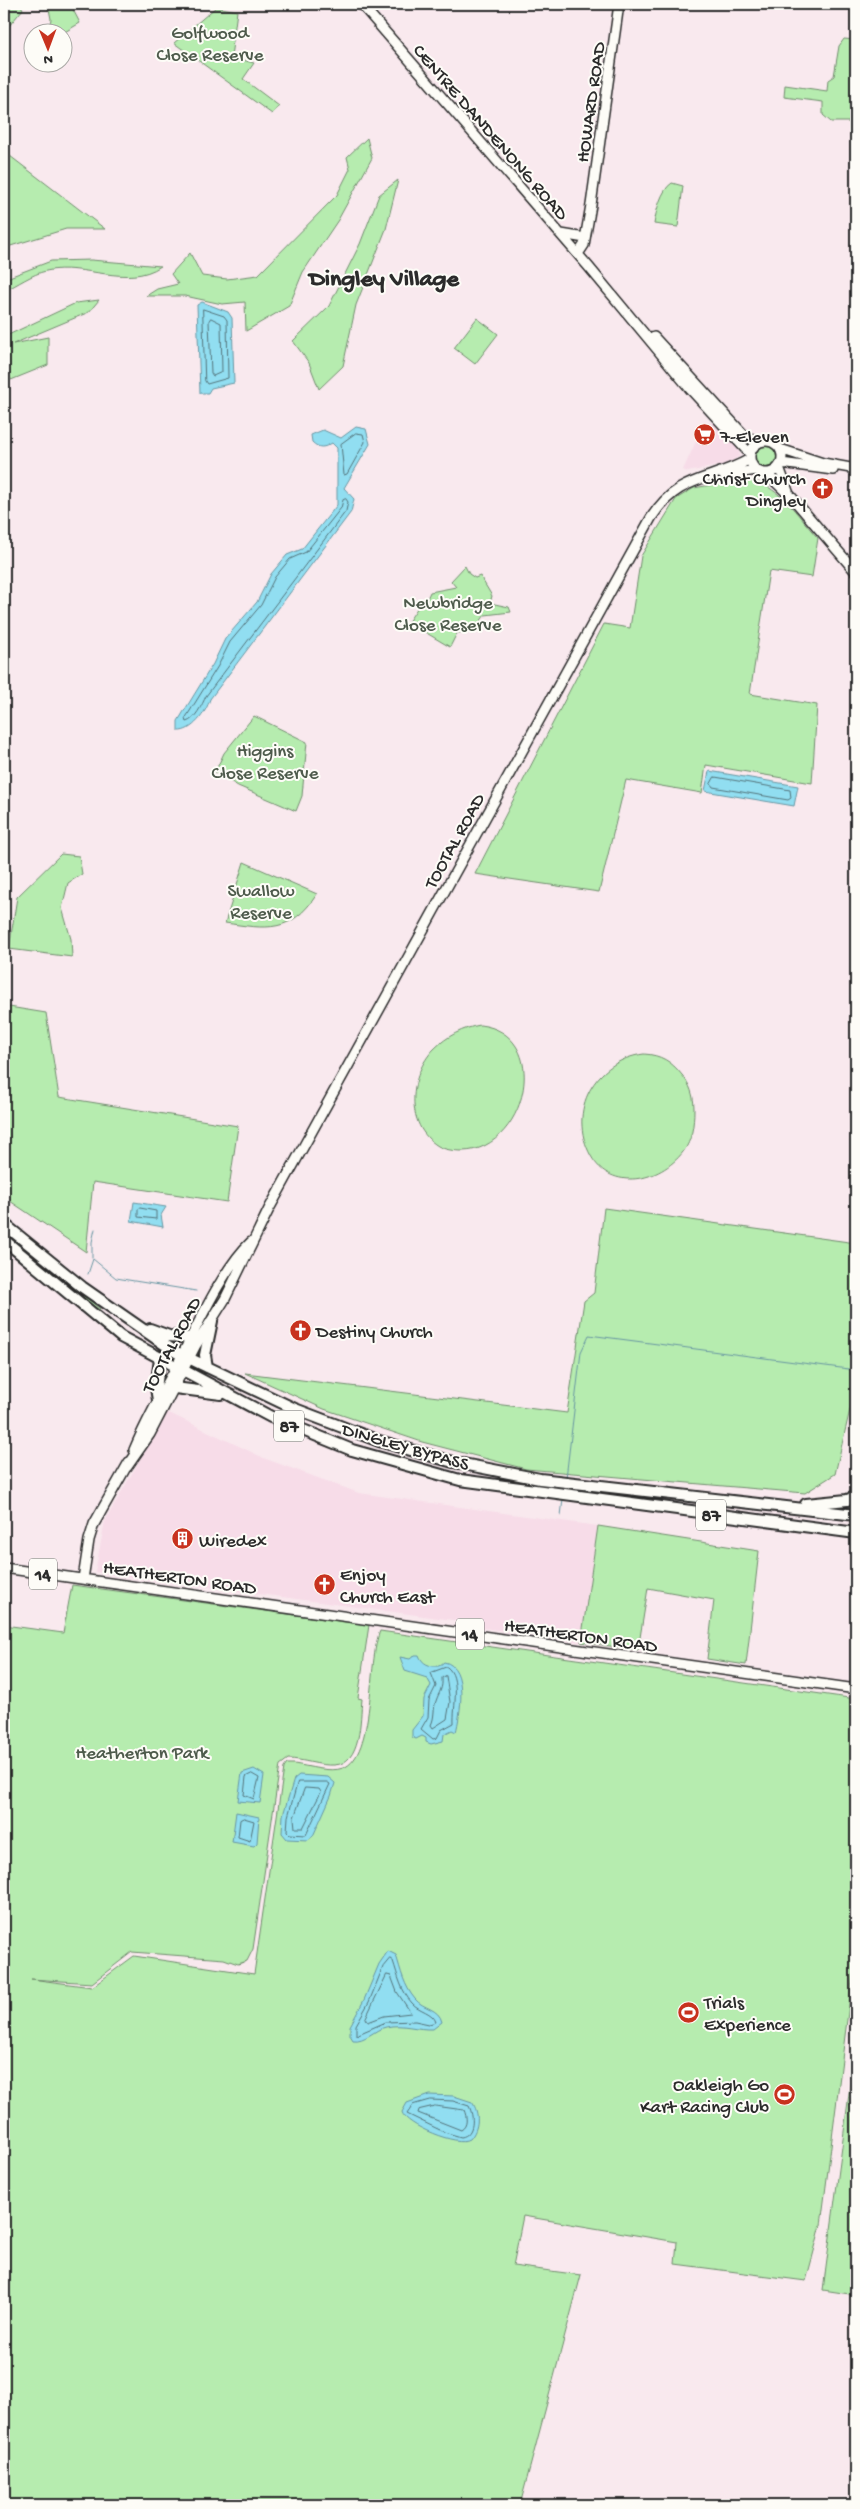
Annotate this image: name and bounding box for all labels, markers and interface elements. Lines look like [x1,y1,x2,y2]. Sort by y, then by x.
north arrow [22,22,72,72]
park label: Golfwood Close Reserve [156,23,264,68]
street label: CENTRE DANDENONG ROAD [407,40,573,227]
street label: HOWARD ROAD [573,40,612,164]
text: N [43,50,53,67]
district label: Dingley Village [307,266,460,295]
supermarket icon: 7-Eleven [692,423,716,447]
place label: 7-Eleven [719,427,789,450]
place label: Christ Church Dingley [703,469,807,514]
church icon: Christ Church Dingley [810,476,834,500]
park label: Newbridge Close Reserve [394,593,502,638]
park label: Higgins Close Reserve [211,741,319,786]
street label: TOOTAL ROAD [420,790,492,894]
park label: Swallow Reserve [227,881,295,926]
street label: TOOTAL ROAD [138,1293,208,1398]
church icon: Destiny Church [288,1318,312,1342]
place label: Destiny Church [314,1322,433,1345]
road number: 87 [274,1410,304,1442]
street label: DINGLEY BYPASS [337,1419,471,1478]
road number: 87 [696,1500,726,1530]
building icon: Wiredex [171,1527,195,1551]
place label: Wiredex [199,1531,267,1554]
street label: HEATHERTON ROAD [101,1557,258,1602]
road number: 14 [29,1558,57,1590]
place label: Enjoy Church East [340,1565,437,1610]
church icon: Enjoy Church East [312,1572,336,1596]
street label: HEATHERTON ROAD [502,1615,659,1660]
road number: 14 [456,1618,484,1650]
park label: Heatherton Park [75,1743,210,1766]
place label: Trials Experience [703,1993,791,2038]
sports icon: Trials Experience [676,2000,700,2024]
place label: Oakleigh Go Kart Racing Club [640,2075,769,2120]
sports icon: Oakleigh Go Kart Racing Club [773,2082,797,2106]

